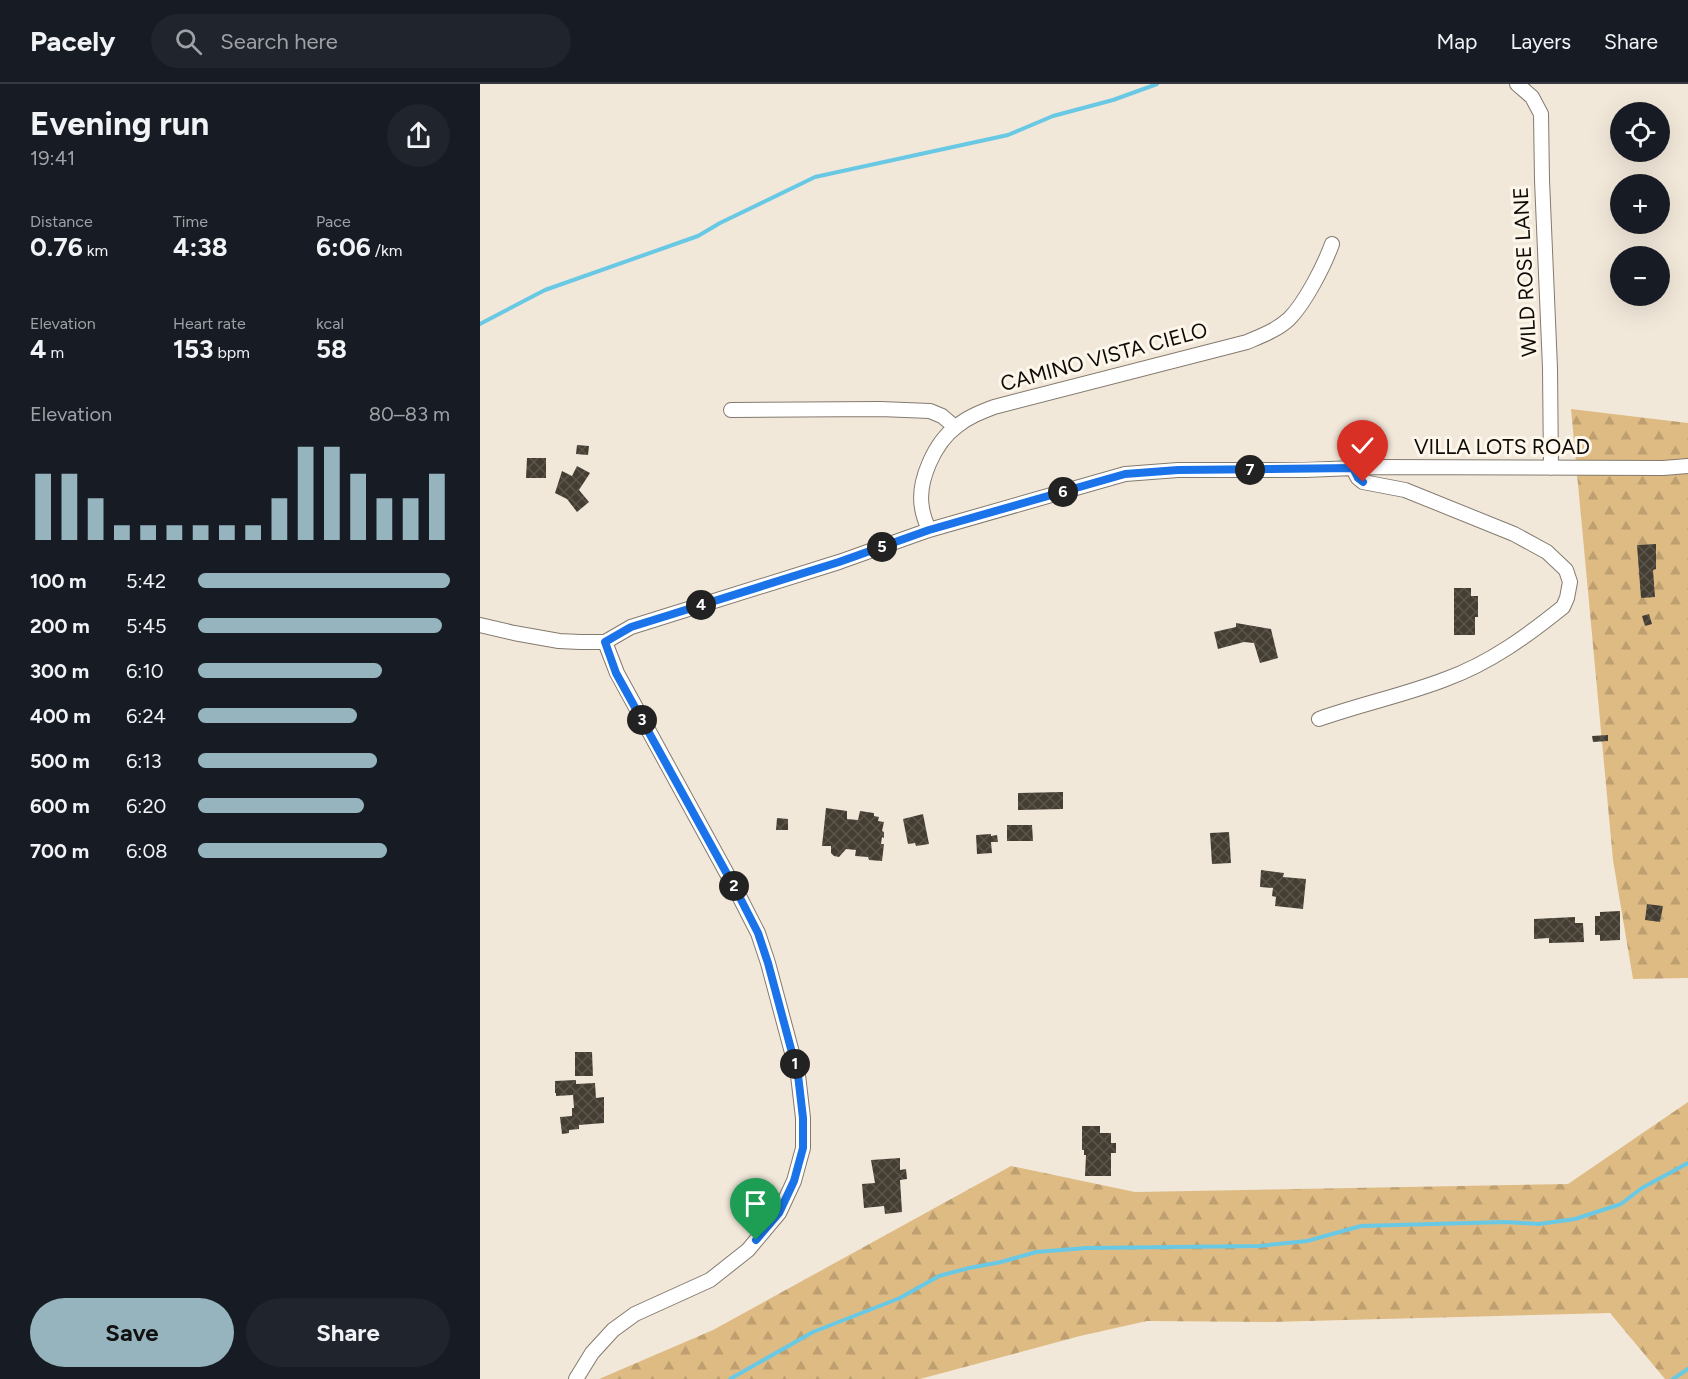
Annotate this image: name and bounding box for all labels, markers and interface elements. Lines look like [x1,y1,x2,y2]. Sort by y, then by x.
search box [151,14,571,68]
text: Pacely [30,24,115,58]
icon: search [172,25,205,58]
text: Search here [220,28,338,55]
text: Map [1437,29,1477,54]
text: Layers [1510,29,1571,54]
text: Share [1604,29,1658,54]
map controls [1610,102,1670,306]
button: locate [1610,102,1670,162]
text: Evening run [30,104,209,143]
button: share [387,104,450,167]
text: 19:41 [30,146,75,170]
button: + [1610,174,1670,234]
street label: WILD ROSE LANE [1508,186,1541,358]
text: Distance [30,212,93,231]
text: Time [173,212,208,231]
text: Pace [316,212,351,231]
text: 0.76 [30,231,83,263]
text: 4:38 [173,231,228,263]
text: 6:06 [316,231,371,263]
text: km [83,241,108,260]
text: /km [371,241,402,260]
button: − [1610,246,1670,306]
text: Elevation [30,314,96,333]
text: Heart rate [173,314,246,333]
text: kcal [316,314,344,333]
street label: CAMINO VISTA CIELO [998,317,1210,396]
text: 4 [30,333,46,365]
text: 153 [173,333,214,365]
text: 58 [316,333,347,365]
text: m [46,343,64,362]
text: bpm [214,343,250,362]
text: Elevation [30,402,112,426]
text: 80–83 m [369,402,450,426]
pin [1337,420,1388,482]
icon: check [1346,429,1379,462]
street label: VILLA LOTS ROAD [1414,434,1590,459]
pin: 7 [1235,455,1265,485]
text: 7 [1246,460,1254,479]
pin: 6 [1048,477,1078,507]
text: 6 [1058,482,1068,501]
pin: 5 [867,532,897,562]
text: 5 [877,537,887,556]
text: 100 m [30,569,87,593]
text: 5:42 [126,569,166,593]
pin: 4 [686,590,716,620]
text: 4 [696,595,706,614]
text: 200 m [30,614,90,638]
text: 5:45 [126,614,166,638]
text: 300 m [30,659,89,683]
text: 6:10 [126,659,163,683]
text: 400 m [30,704,91,728]
text: 6:24 [126,704,166,728]
pin: 3 [627,705,657,735]
text: 3 [638,710,646,729]
text: 500 m [30,749,90,773]
text: 6:13 [126,749,162,773]
text: 600 m [30,794,90,818]
text: 6:20 [126,794,166,818]
text: 700 m [30,839,89,863]
text: 6:08 [126,839,167,863]
pin: 2 [719,871,749,901]
text: 2 [729,876,739,895]
pin: 1 [780,1049,810,1079]
text: 1 [792,1054,798,1073]
pin [730,1178,781,1240]
icon: arrive [739,1187,772,1220]
button: Save [30,1298,234,1367]
button: Share [246,1298,450,1367]

